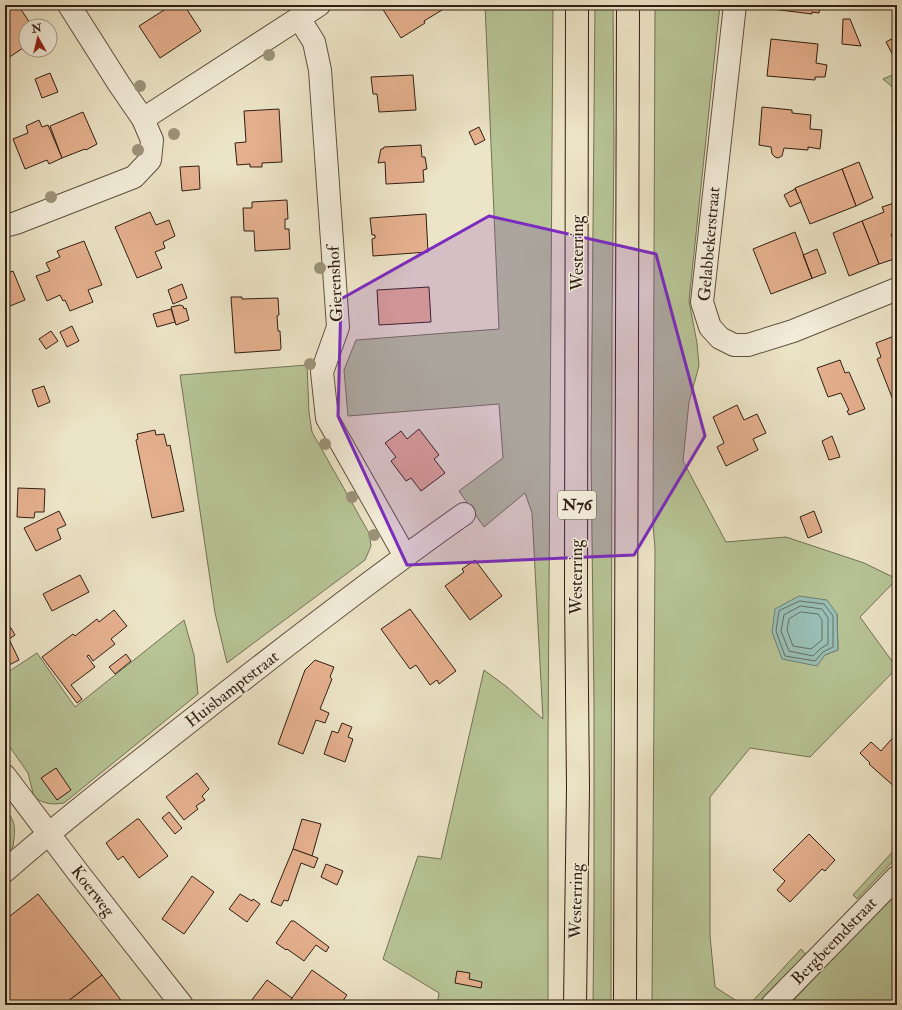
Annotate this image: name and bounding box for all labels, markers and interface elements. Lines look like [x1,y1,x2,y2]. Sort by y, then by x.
north arrow [18,18,58,58]
text: N [30,21,44,36]
street label: Gelabbekerstraat [694,185,725,302]
street label: Westerring [567,215,588,292]
street label: Gierenshof [322,243,347,323]
road number: N76 [558,491,596,519]
street label: Westerring [566,539,587,616]
street label: Huisbamptstraat [181,646,284,733]
street label: Koerweg [67,861,120,921]
street label: Westerring [565,862,587,940]
street label: Bergbeemdstraat [787,892,882,989]

